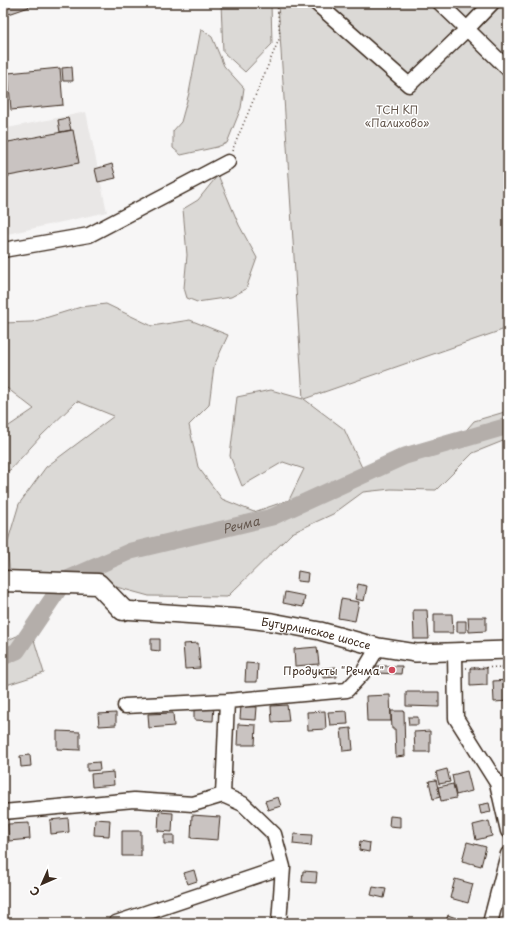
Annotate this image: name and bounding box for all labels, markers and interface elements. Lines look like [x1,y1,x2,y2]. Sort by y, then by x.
park label: ТСН КП «Палихово» [365,101,429,131]
water label: Речма [220,511,262,538]
street label: Бутурлинское шоссе [260,612,373,653]
place label: Продукты "Речма" [283,662,384,679]
marker: Продукты "Речма" [387,665,397,675]
north arrow [22,864,62,904]
text: С [26,882,44,900]

